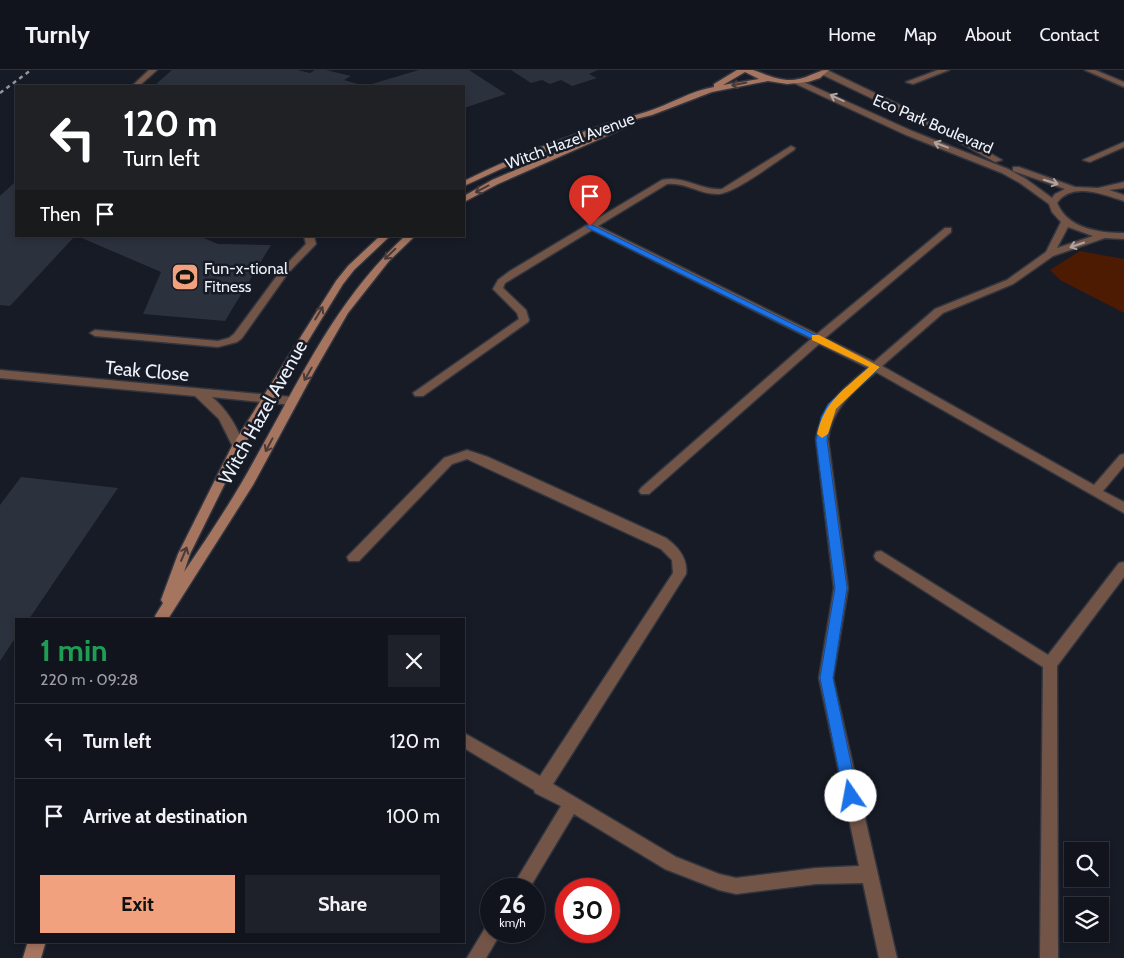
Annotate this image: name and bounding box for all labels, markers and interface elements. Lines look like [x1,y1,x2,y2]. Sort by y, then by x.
text: Turnly [25,20,90,49]
text: Home [828,24,876,46]
text: Map [904,24,937,46]
text: About [965,24,1011,46]
text: Contact [1039,24,1099,46]
one-way arrow [732,80,748,89]
street label: Eco Park Boulevard [870,90,996,158]
one-way arrow [830,93,845,103]
text: 120 m [123,102,217,145]
icon: left [40,105,105,170]
street label: Witch Hazel Avenue [503,109,637,173]
one-way arrow [934,140,949,150]
text: Turn left [123,145,200,172]
pin [569,175,611,226]
one-way arrow [1042,178,1058,188]
icon: arrive [576,182,604,210]
one-way arrow [474,184,489,194]
icon: arrive [91,200,119,228]
text: Then [40,203,81,226]
one-way arrow [1070,241,1086,250]
one-way arrow [384,248,396,260]
place label: Fun-x-tional Fitness [204,259,288,296]
sports icon: Fun-x-tional Fitness [170,262,200,292]
one-way arrow [315,306,325,320]
street label: Witch Hazel Avenue [214,336,312,488]
street label: Teak Close [104,356,190,386]
one-way arrow [302,366,312,381]
one-way arrow [264,437,274,452]
one-way arrow [180,547,190,562]
text: 1 min [40,632,108,669]
button: close [388,635,440,687]
text: 220 m · 09:28 [40,670,138,689]
icon: left [40,727,68,755]
text: Turn left [83,730,151,753]
text: 120 m [390,730,440,753]
position arrow [824,769,876,821]
icon: arrive [40,802,68,830]
text: Arrive at destination [83,805,247,828]
text: 100 m [386,805,440,828]
map controls [1064,842,1109,942]
button: search [1064,842,1109,887]
button: Exit [40,875,235,933]
button: Share [245,875,440,933]
speed limit sign: 30 [555,878,620,943]
text: 26 [499,889,526,919]
button: layers [1064,897,1109,942]
text: km/h [499,915,526,930]

